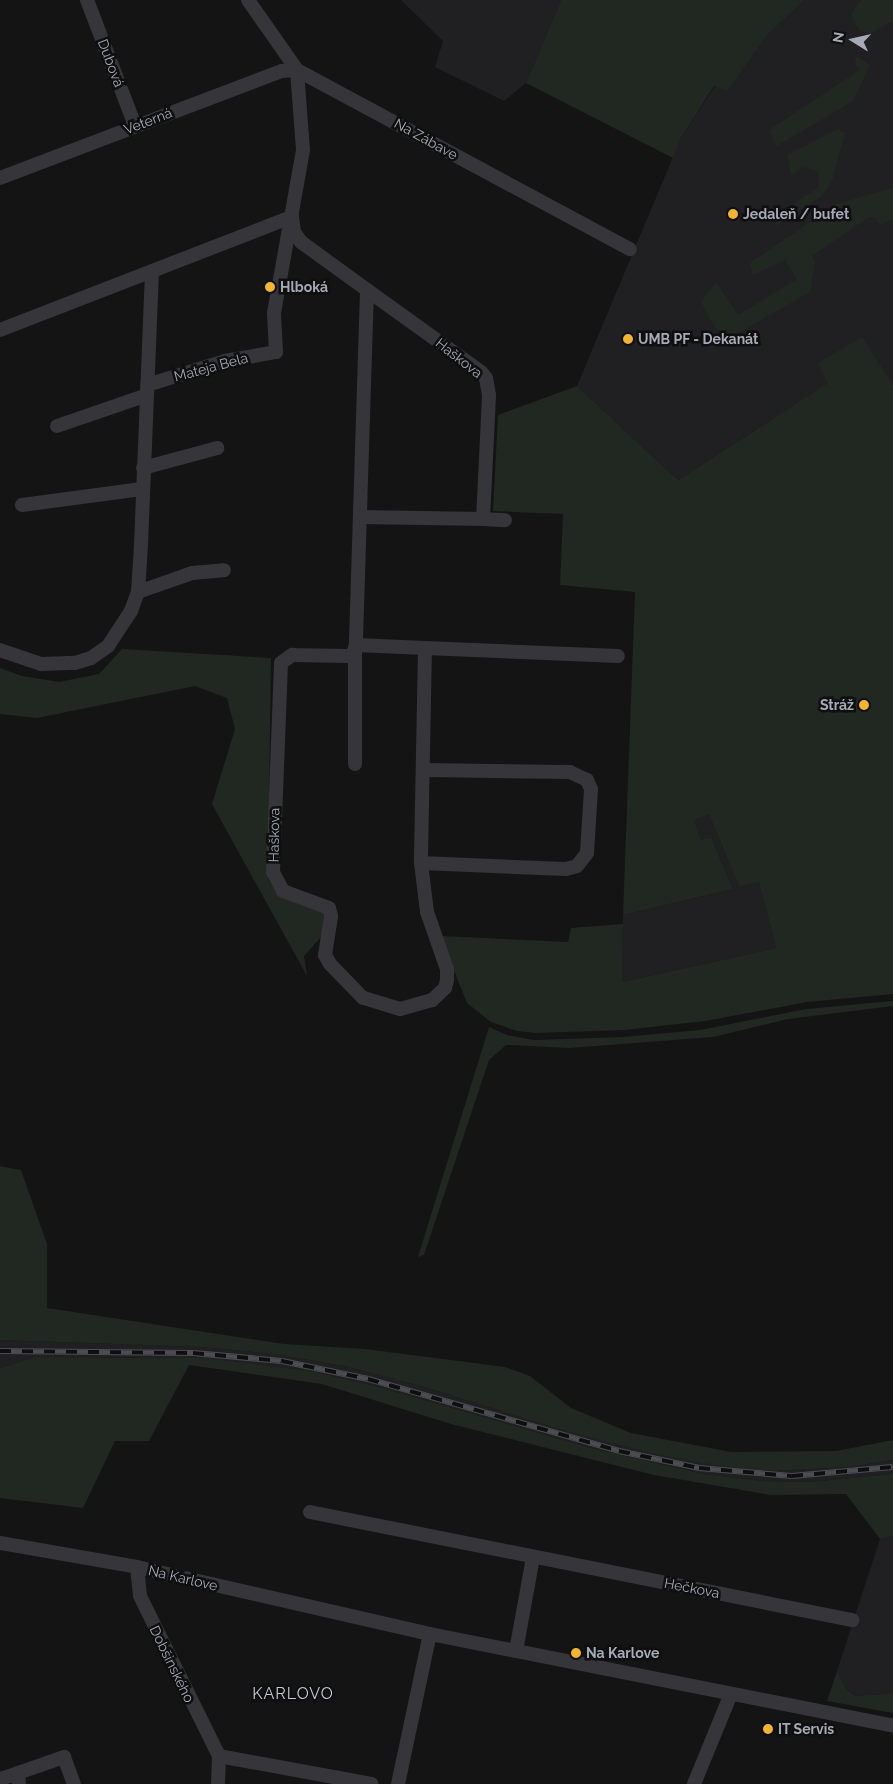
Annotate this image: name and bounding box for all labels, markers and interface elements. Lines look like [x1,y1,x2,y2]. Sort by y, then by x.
north arrow [828,15,878,65]
text: N [829,31,847,44]
street label: Dubová [94,37,128,89]
street label: Veterná [122,104,174,138]
street label: Na Zábave [391,115,461,163]
place label: Jedaleň / bufet [743,206,849,222]
marker: Jedaleň / bufet [727,208,739,220]
place label: Hlboká [280,279,328,295]
marker: Hlboká [264,281,276,293]
place label: UMB PF - Dekanát [638,331,759,347]
marker: UMB PF - Dekanát [622,333,634,345]
street label: Haškova [432,335,486,381]
street label: Mateja Bela [172,349,250,385]
place label: Stráž [820,697,854,713]
marker: Stráž [858,699,870,711]
street label: Haškova [265,808,283,862]
street label: Na Karlove [147,1562,219,1594]
street label: Hečkova [663,1574,721,1602]
street label: Dobšinského [146,1623,198,1705]
place label: Na Karlove [586,1645,659,1661]
marker: Na Karlove [570,1647,582,1659]
district label: KARLOVO [251,1684,335,1704]
place label: IT Servis [778,1721,835,1737]
marker: IT Servis [762,1723,774,1735]

